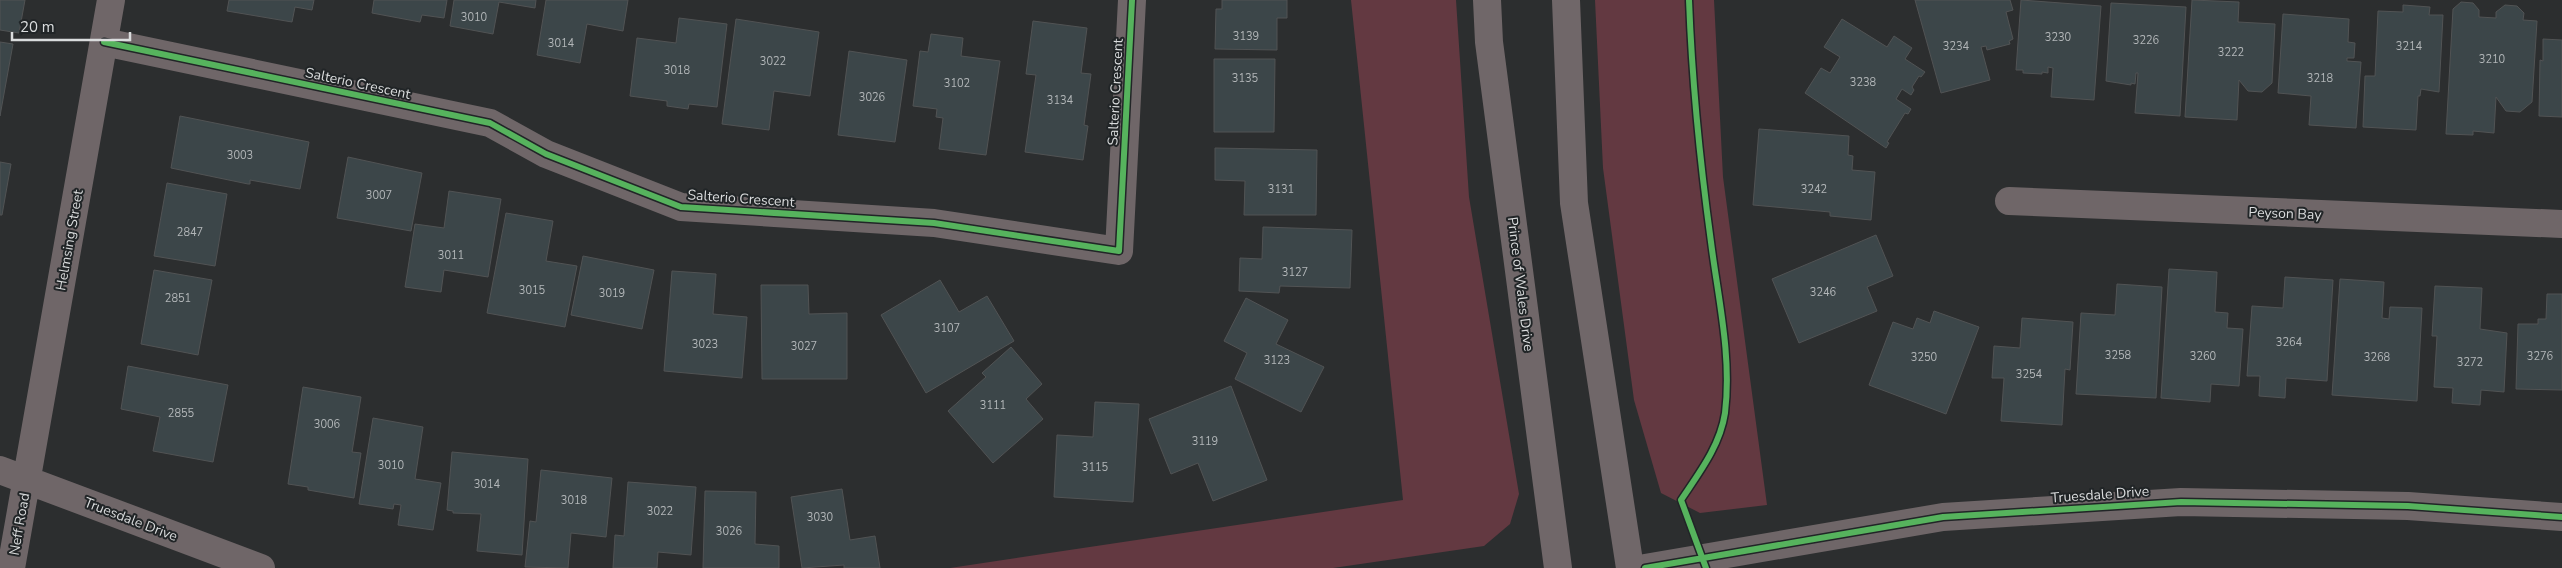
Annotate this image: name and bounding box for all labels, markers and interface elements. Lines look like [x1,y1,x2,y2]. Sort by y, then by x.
scale bar [12,10,130,42]
house number: 3010 [461,10,488,25]
text: 20 m [20,17,55,37]
house number: 3139 [1233,29,1259,44]
house number: 3230 [2045,30,2072,45]
house number: 3226 [2133,33,2160,48]
house number: 3014 [548,36,575,51]
street label: Salterio Crescent [1103,38,1128,146]
house number: 3234 [1943,39,1970,54]
house number: 3214 [2396,39,2423,54]
house number: 3222 [2218,45,2244,60]
house number: 3210 [2479,52,2506,67]
house number: 3022 [760,54,786,69]
street label: Salterio Crescent [304,63,412,104]
house number: 3018 [664,63,691,78]
house number: 3135 [1232,71,1259,86]
house number: 3218 [2307,71,2334,86]
house number: 3238 [1850,75,1877,90]
house number: 3102 [944,76,970,91]
house number: 3026 [859,90,886,105]
house number: 3134 [1047,93,1074,108]
house number: 3003 [227,148,253,163]
house number: 3131 [1268,182,1294,197]
house number: 3242 [1801,182,1827,197]
street label: Salterio Crescent [687,185,795,212]
street label: Helmsing Street [51,188,88,292]
house number: 3007 [366,188,392,203]
street label: Peyson Bay [2248,203,2323,224]
street label: Prince of Wales Drive [1503,216,1538,352]
house number: 2847 [177,225,203,240]
house number: 3011 [438,248,464,263]
house number: 3127 [1282,265,1308,280]
house number: 3015 [519,283,546,298]
house number: 3246 [1810,285,1837,300]
house number: 3019 [599,286,625,301]
house number: 2851 [165,291,191,306]
house number: 3107 [934,321,960,336]
house number: 3264 [2276,335,2303,350]
house number: 3023 [692,337,718,352]
house number: 3027 [791,339,817,354]
house number: 3258 [2105,348,2132,363]
house number: 3260 [2190,349,2217,364]
house number: 3276 [2527,349,2554,364]
house number: 3250 [1911,350,1938,365]
house number: 3268 [2364,350,2391,365]
house number: 3123 [1264,353,1290,368]
house number: 3272 [2457,355,2483,370]
house number: 3254 [2016,367,2043,382]
house number: 3111 [980,398,1006,413]
house number: 2855 [168,406,195,421]
house number: 3006 [314,417,341,432]
house number: 3119 [1192,434,1218,449]
house number: 3010 [378,458,405,473]
house number: 3115 [1082,460,1109,475]
house number: 3014 [474,477,501,492]
street label: Truesdale Drive [2050,482,2150,507]
street label: Neff Road [5,491,34,557]
street label: Truesdale Drive [82,493,180,546]
house number: 3018 [561,493,588,508]
house number: 3022 [647,504,673,519]
house number: 3030 [807,510,834,525]
house number: 3026 [716,524,743,539]

